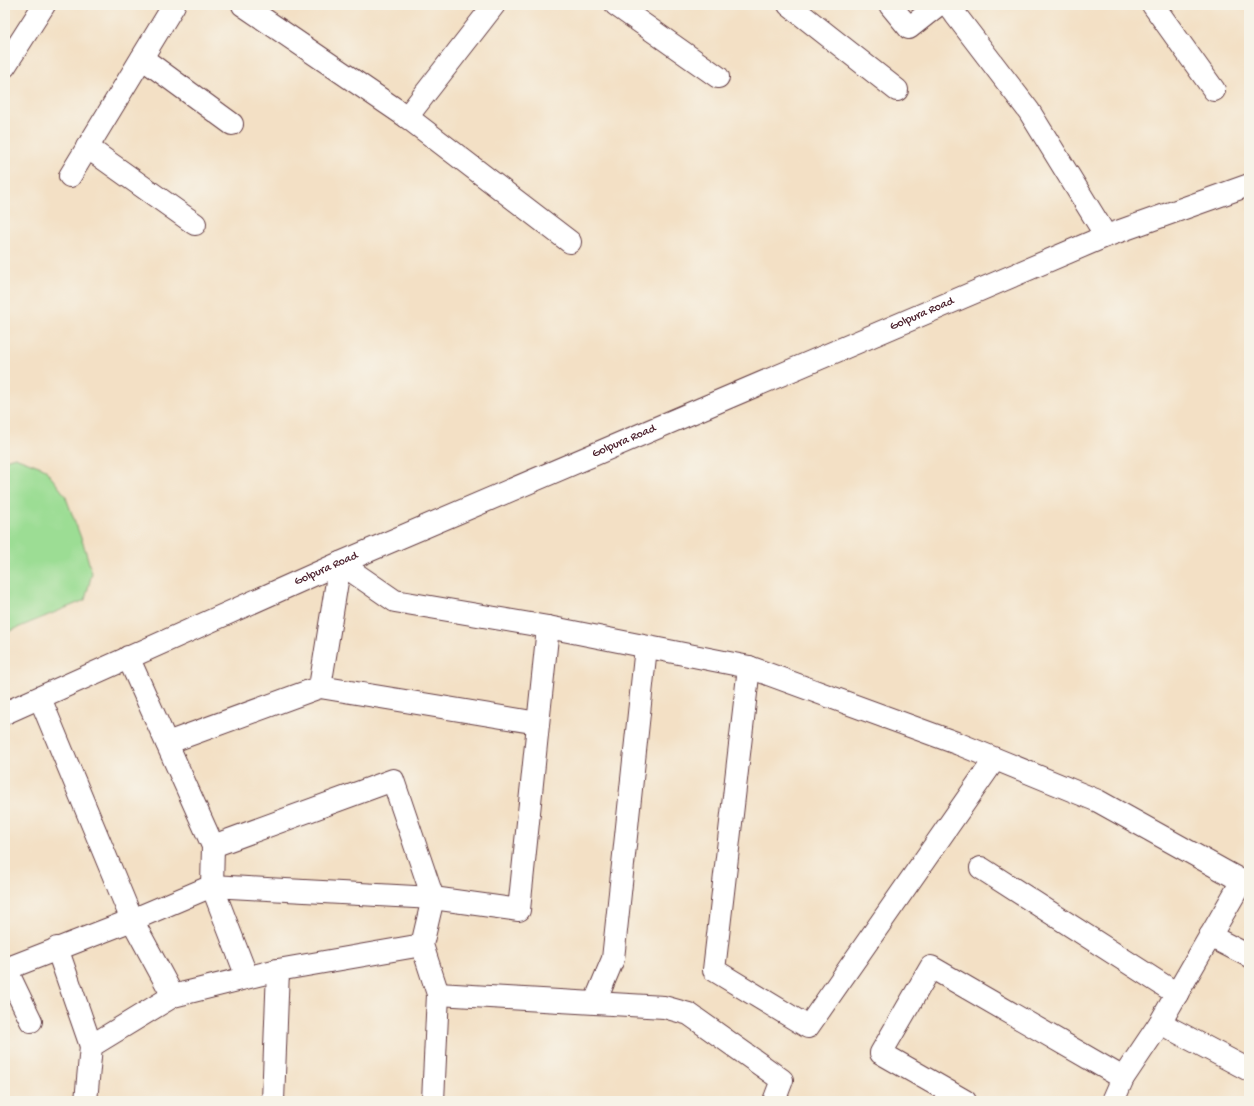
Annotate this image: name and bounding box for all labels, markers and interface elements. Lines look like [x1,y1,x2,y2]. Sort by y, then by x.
street label: Golpura Road [888,294,957,334]
street label: Golpura Road [590,422,659,461]
street label: Golpura Road [292,549,361,589]

